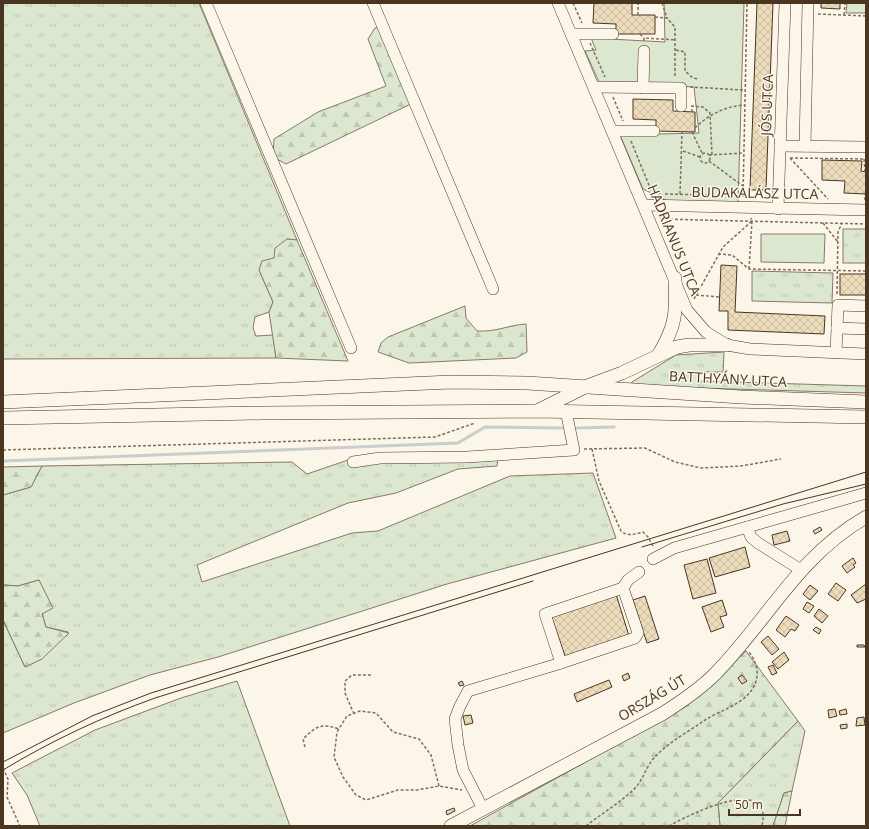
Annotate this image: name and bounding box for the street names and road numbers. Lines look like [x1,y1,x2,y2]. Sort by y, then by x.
street label: JÓS UTCA [756,74,777,138]
street label: HADRIANUS UTCA [643,181,705,298]
street label: BUDAKALÁSZ UTCA [691,182,819,203]
street label: BATTHYÁNY UTCA [669,366,788,391]
street label: ORSZÁG ÚT [614,670,689,725]

